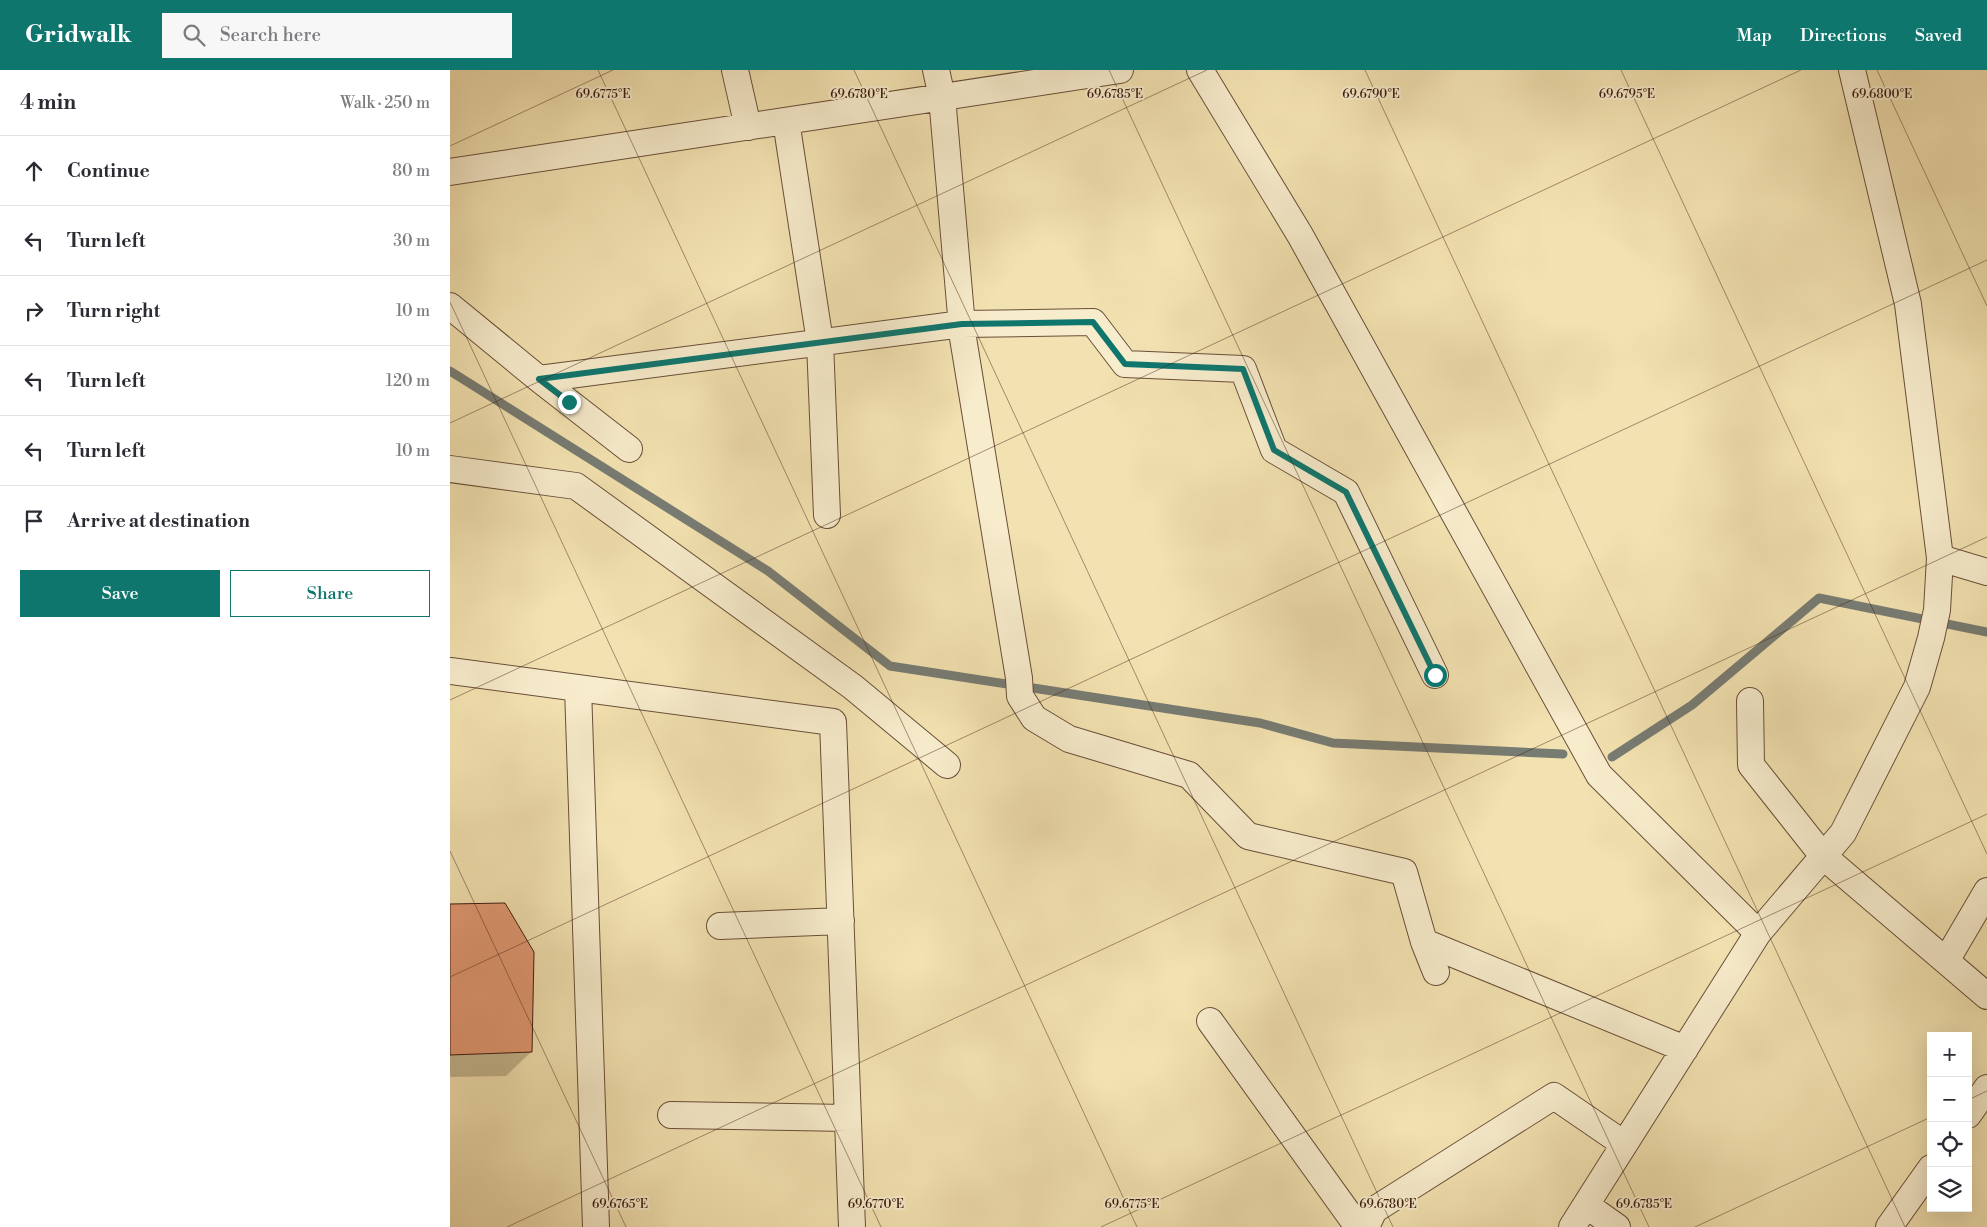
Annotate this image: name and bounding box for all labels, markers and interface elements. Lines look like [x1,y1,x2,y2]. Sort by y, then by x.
search box [162,13,512,58]
text: Gridwalk [25,20,132,50]
icon: search [180,21,208,49]
text: Search here [220,23,321,47]
text: Map [1736,24,1772,47]
text: Directions [1800,24,1887,47]
text: Saved [1915,24,1962,47]
text: 69.6775°E [575,87,631,102]
text: 69.6780°E [830,87,888,102]
text: 69.6785°E [1087,87,1143,102]
text: 69.6790°E [1342,87,1400,102]
text: 69.6795°E [1599,87,1655,102]
text: 69.6800°E [1852,87,1912,102]
text: 4 min [20,90,76,116]
text: Walk · 250 m [340,93,430,113]
icon: ahead [20,157,48,185]
text: Continue [67,159,150,183]
text: 80 m [392,161,430,181]
icon: left [20,227,48,255]
text: Turn left [67,229,146,253]
text: 30 m [393,231,430,251]
icon: right [20,297,48,325]
text: Turn right [67,299,160,323]
text: 10 m [396,301,430,321]
icon: left [20,367,48,395]
text: Turn left [67,369,146,393]
text: 120 m [386,371,430,391]
route end [558,391,581,414]
icon: left [20,437,48,465]
text: Turn left [67,439,146,463]
text: 10 m [396,441,430,461]
icon: arrive [20,507,48,535]
text: Arrive at destination [67,509,250,533]
button: Save [20,570,220,617]
button: Share [230,570,430,617]
route start [1424,664,1447,687]
map controls [1927,1032,1972,1212]
button: + [1927,1032,1972,1077]
button: − [1927,1077,1972,1122]
button: locate [1927,1122,1972,1167]
button: layers [1927,1167,1972,1212]
text: 69.6765°E [592,1197,648,1212]
text: 69.6770°E [848,1197,904,1212]
text: 69.6775°E [1104,1197,1160,1212]
text: 69.6780°E [1359,1197,1417,1212]
text: 69.6785°E [1616,1197,1672,1212]

